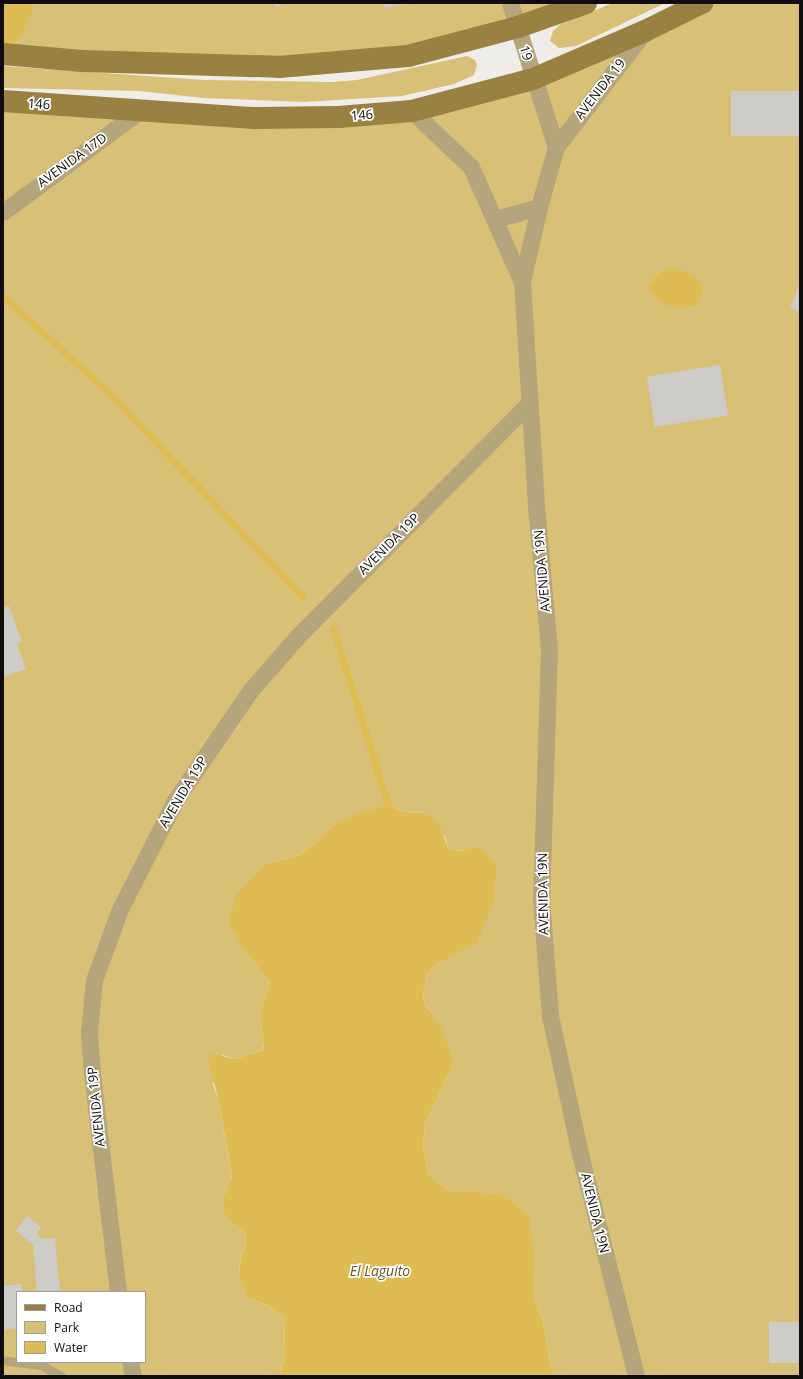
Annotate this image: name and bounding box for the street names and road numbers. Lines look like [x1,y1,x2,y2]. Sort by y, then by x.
street label: 19 [516,44,536,62]
street label: AVENIDA 19 [572,56,628,122]
street label: 146 [27,95,51,113]
street label: 146 [350,106,374,124]
street label: AVENIDA 17D [34,130,110,190]
street label: AVENIDA 19P [355,510,423,578]
street label: AVENIDA 19N [531,529,553,613]
street label: AVENIDA 19P [156,754,210,830]
street label: AVENIDA 19N [534,853,552,935]
street label: AVENIDA 19P [84,1066,108,1148]
street label: AVENIDA 19N [577,1171,613,1255]

